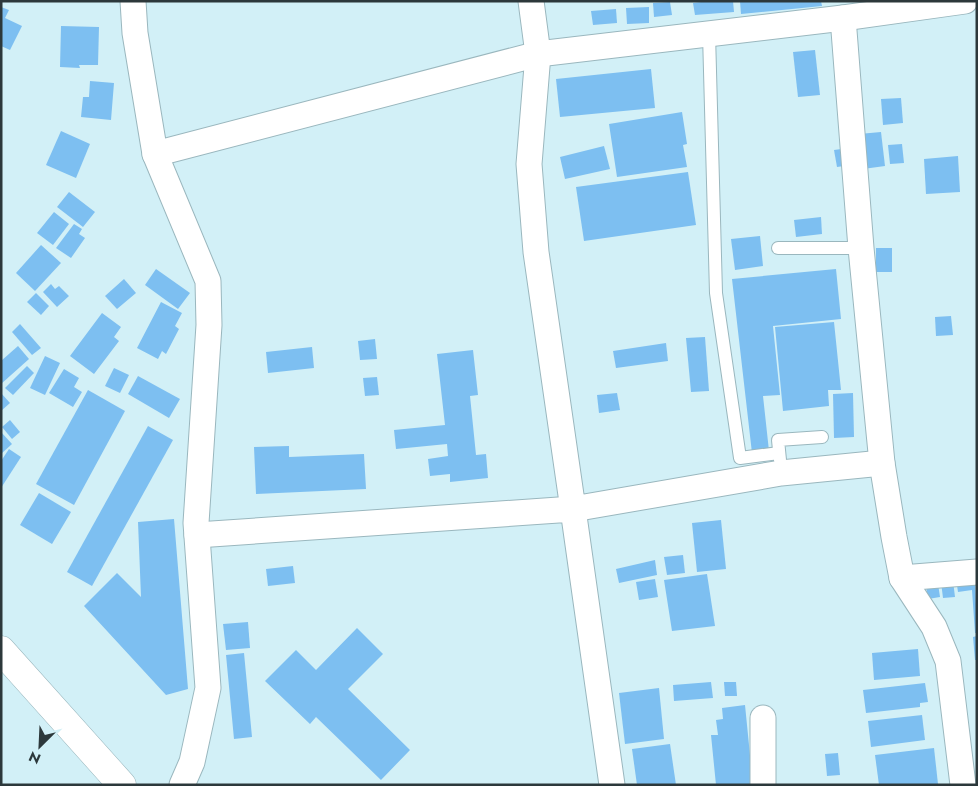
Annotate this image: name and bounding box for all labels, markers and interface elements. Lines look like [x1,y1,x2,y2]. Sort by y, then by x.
north arrow [15,721,65,771]
text: N [26,746,44,769]

